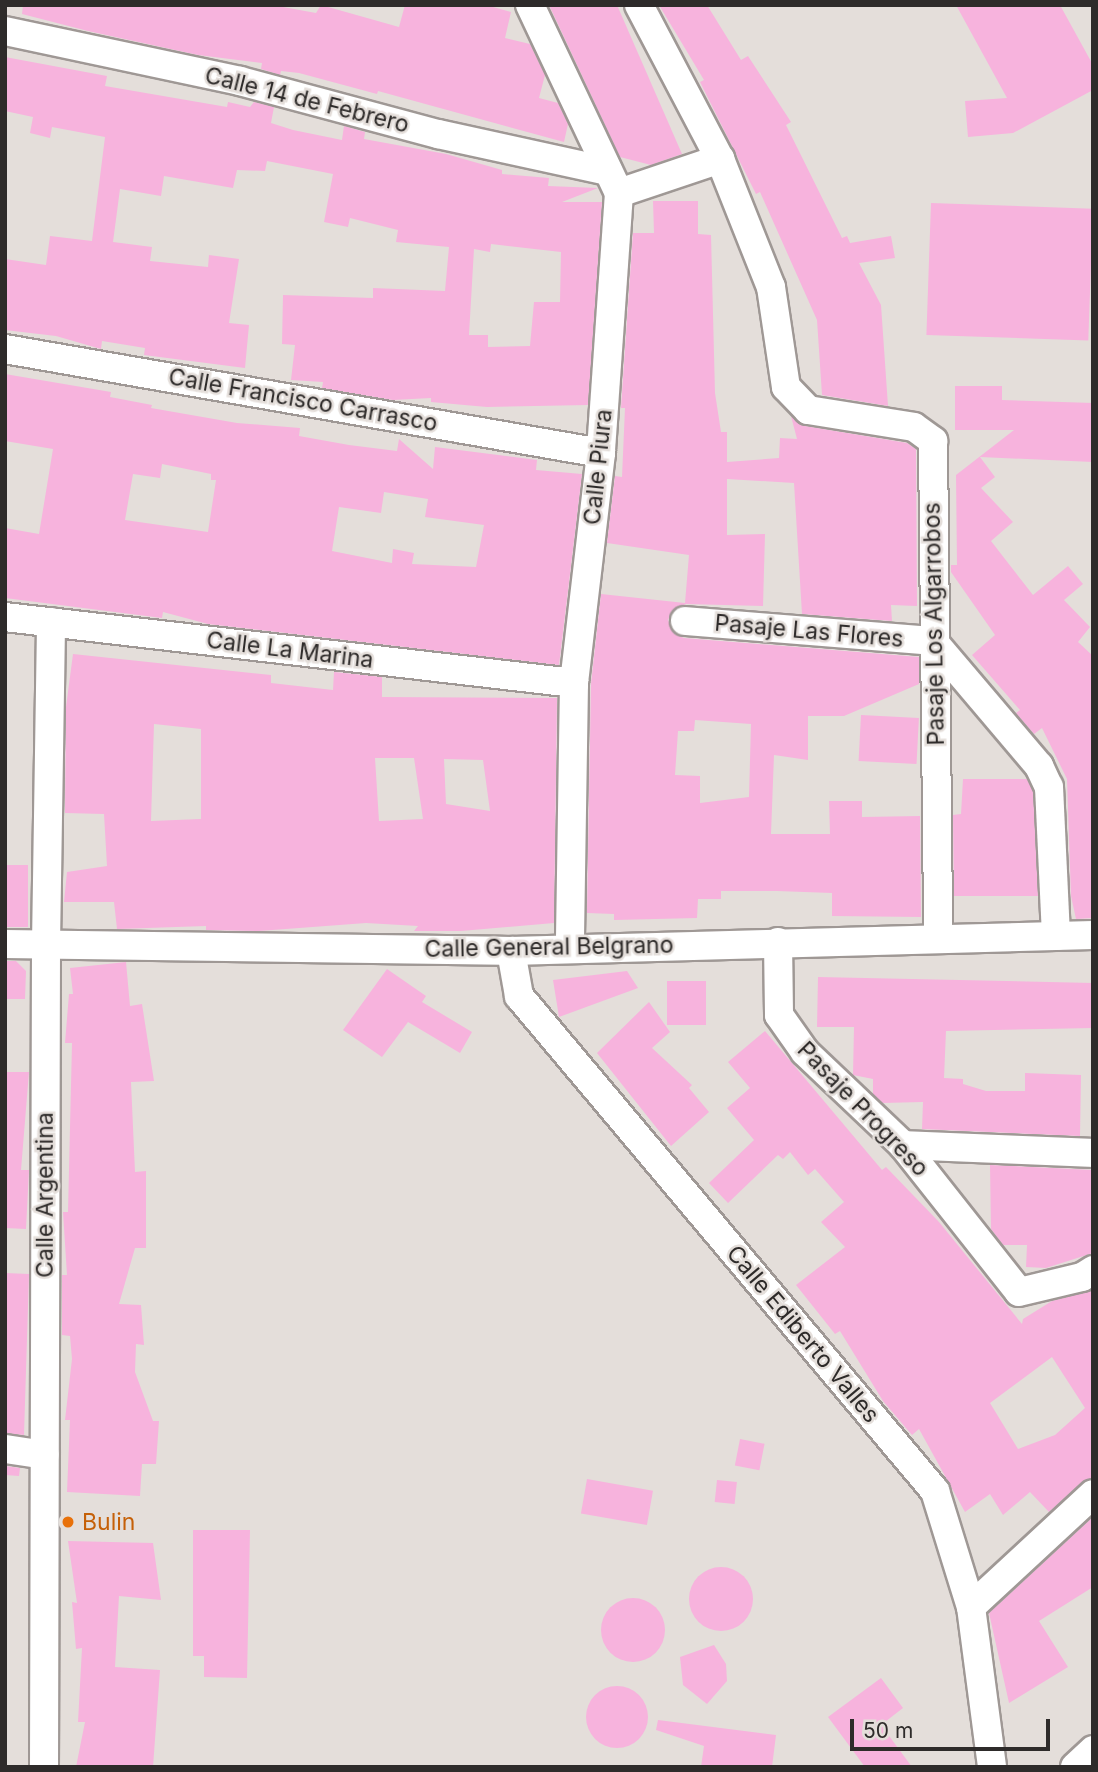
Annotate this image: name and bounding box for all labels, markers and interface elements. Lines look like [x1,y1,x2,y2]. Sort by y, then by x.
street label: Calle 14 de Febrero [202,61,412,139]
street label: Calle Francisco Carrasco [166,363,440,437]
street label: Calle Piura [578,408,618,526]
street label: Pasaje Los Algarrobos [918,502,950,746]
street label: Pasaje Las Flores [713,609,905,653]
street label: Calle La Marina [205,626,375,674]
street label: Calle General Belgrano [424,931,674,963]
street label: Pasaje Progreso [792,1036,934,1182]
street label: Calle Argentina [31,1112,59,1278]
street label: Calle Ediberto Valles [721,1240,885,1428]
place label: Bulin [82,1508,135,1536]
marker: Bulin [60,1514,76,1530]
scale bar [853,1706,1052,1750]
text: 50 m [863,1718,913,1743]

